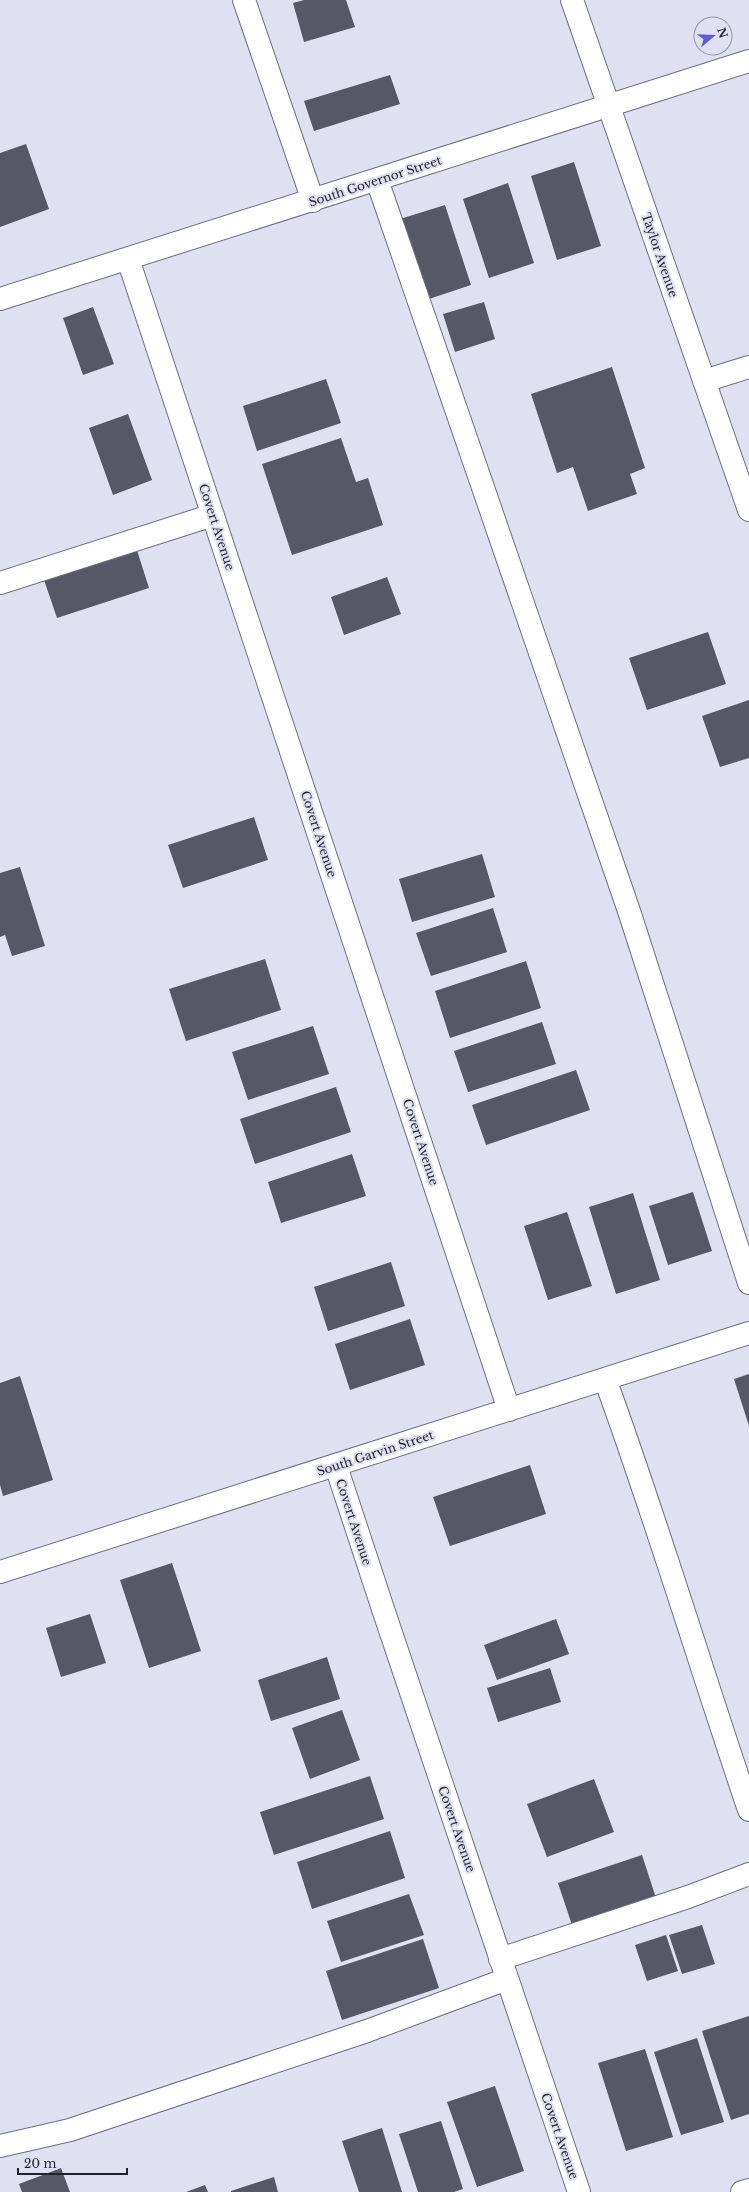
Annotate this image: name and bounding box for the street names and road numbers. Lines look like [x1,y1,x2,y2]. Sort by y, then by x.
street label: South Governor Street [307,152,444,210]
street label: Taylor Avenue [639,211,681,299]
street label: Covert Avenue [196,482,238,572]
street label: Covert Avenue [298,789,340,879]
street label: Covert Avenue [400,1097,442,1187]
street label: South Garvin Street [315,1427,436,1479]
street label: Covert Avenue [333,1477,375,1567]
street label: Covert Avenue [435,1784,479,1874]
street label: Covert Avenue [538,2091,582,2181]

